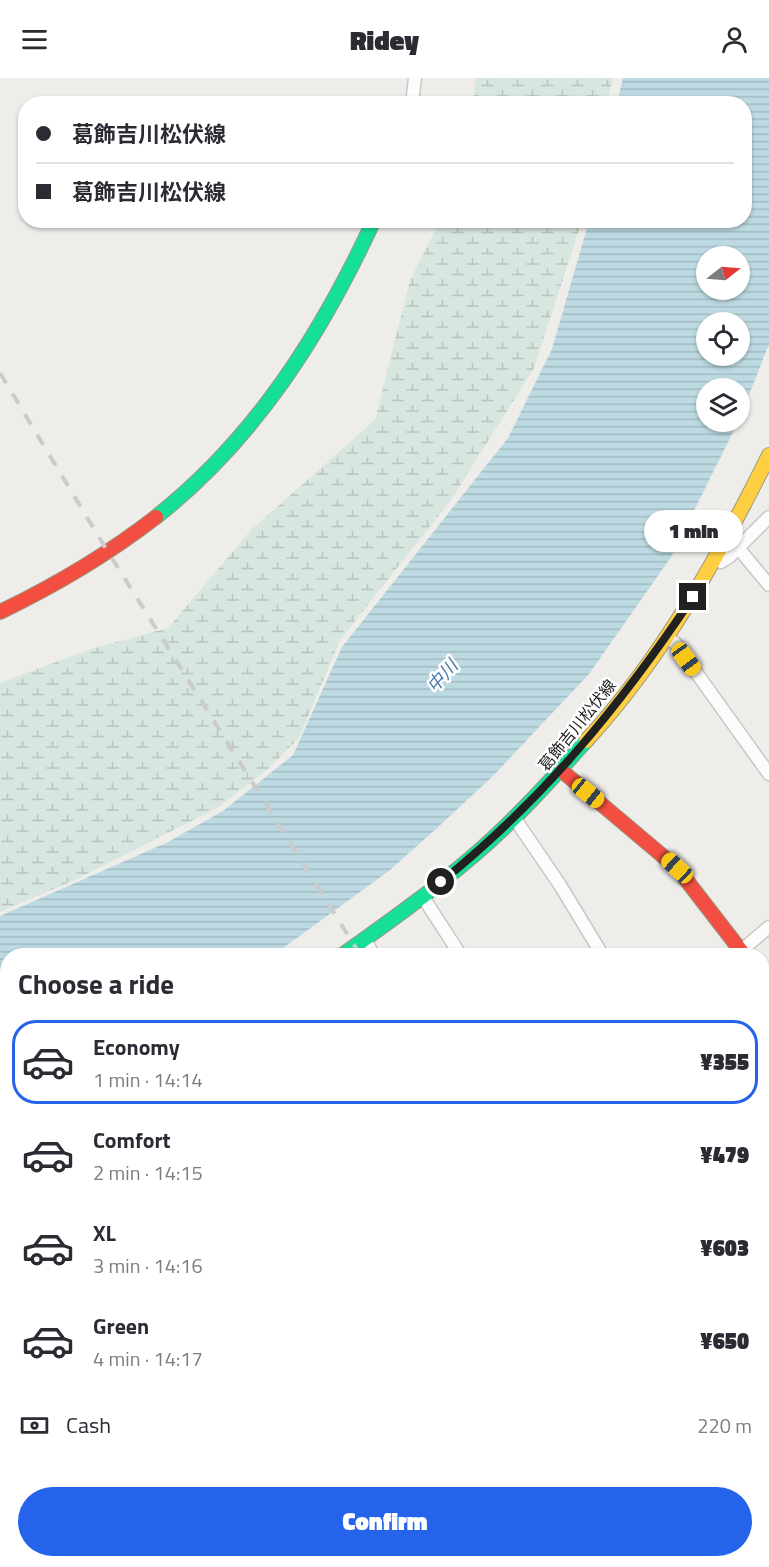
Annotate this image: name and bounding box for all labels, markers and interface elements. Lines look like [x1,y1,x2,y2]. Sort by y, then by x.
text: Ridey [350,19,419,60]
icon: menu [18,23,51,56]
icon: person [718,23,751,56]
text: 葛飾吉川松伏線 [72,117,226,151]
text: 葛飾吉川松伏線 [72,175,226,209]
north arrow [696,246,750,300]
map controls [696,246,750,432]
button: locate [696,312,750,366]
button: layers [696,378,750,432]
callout: 1 min [644,510,742,552]
text: 1 min [669,515,718,546]
route end [679,583,706,610]
car [668,639,704,679]
water label: 中川 [420,652,465,698]
street label: 葛飾吉川松伏線 [532,674,622,776]
car [568,775,608,811]
car [658,849,696,887]
route start [427,868,454,895]
text: Choose a ride [18,963,174,1004]
text: Economy [93,1030,180,1064]
icon: car [21,1035,75,1089]
text: ¥355 [700,1045,749,1079]
text: 1 min · 14:14 [93,1064,203,1095]
text: Comfort [93,1123,171,1157]
icon: car [21,1128,75,1182]
text: ¥479 [700,1138,749,1172]
text: 2 min · 14:15 [93,1157,203,1188]
text: XL [93,1216,116,1250]
icon: car [21,1221,75,1275]
text: ¥603 [700,1231,749,1265]
text: 3 min · 14:16 [93,1250,203,1281]
text: Green [93,1309,149,1343]
icon: car [21,1314,75,1368]
text: ¥650 [700,1324,749,1358]
text: 4 min · 14:17 [93,1343,203,1374]
text: Cash [66,1408,111,1442]
icon: cash [18,1409,51,1442]
text: 220 m [697,1410,752,1441]
button: Confirm [18,1487,752,1556]

